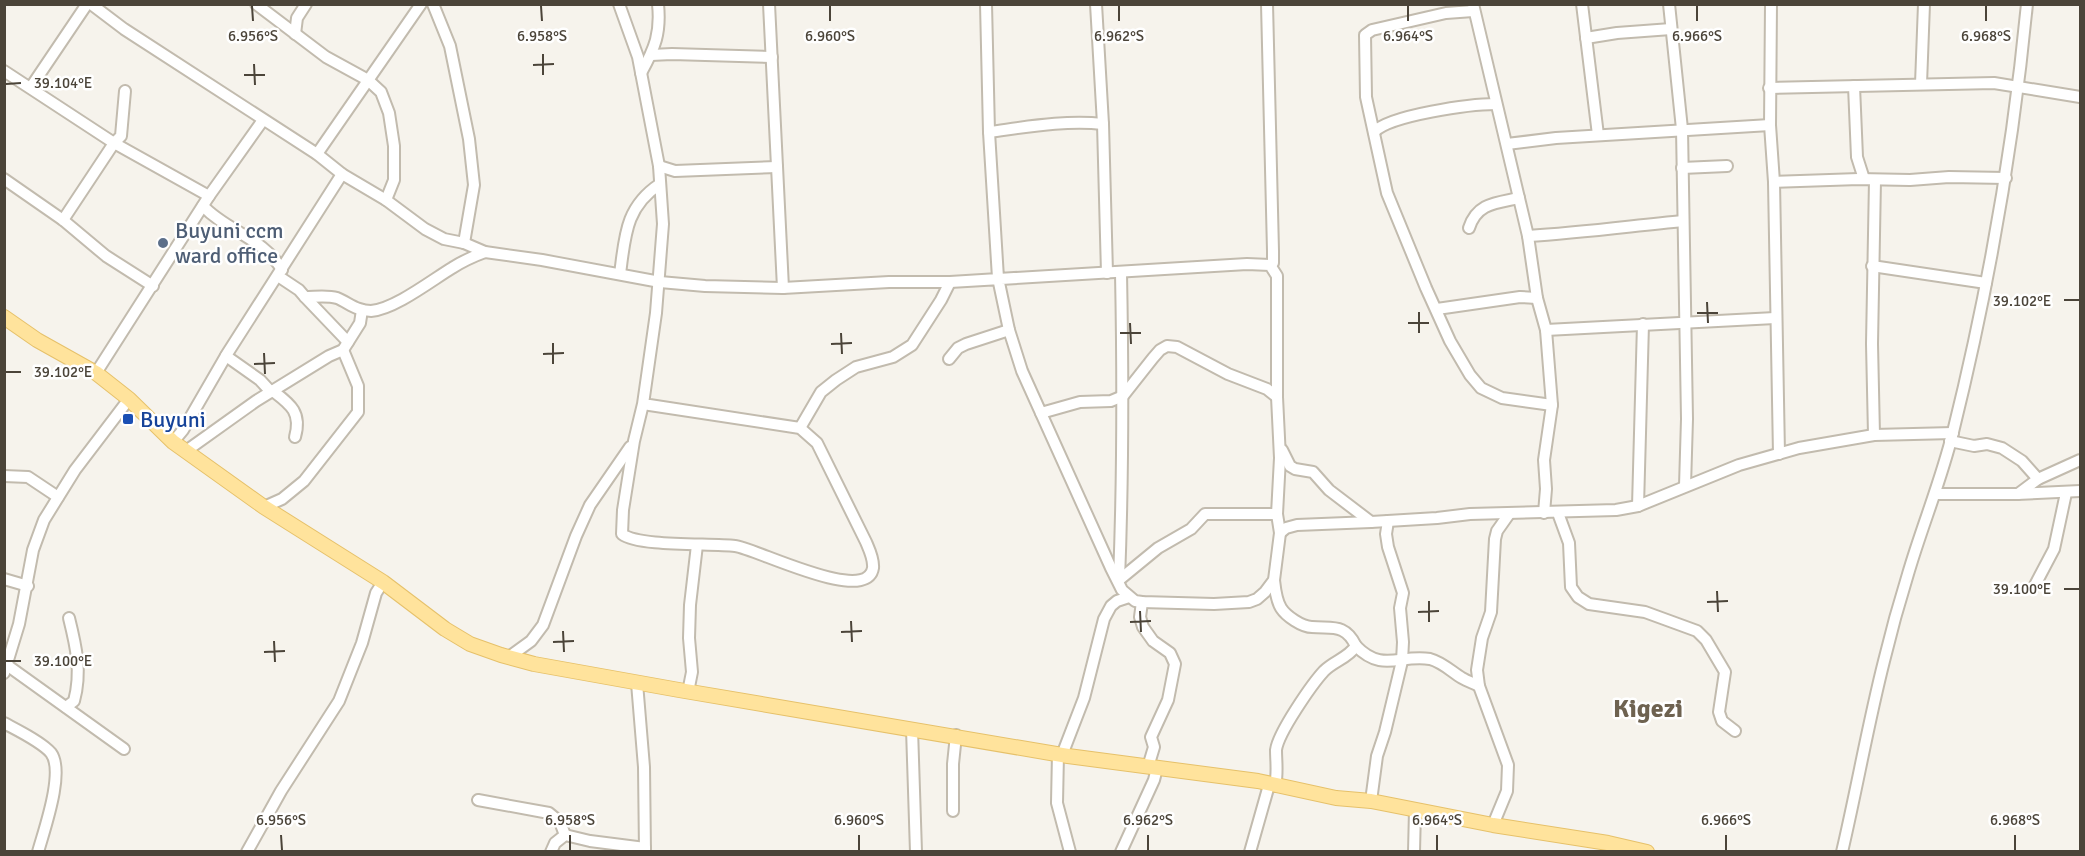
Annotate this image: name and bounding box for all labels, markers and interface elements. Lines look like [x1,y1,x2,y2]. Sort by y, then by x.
text: 6.956°S [228,27,278,45]
text: 6.958°S [517,27,567,45]
text: 6.960°S [805,27,855,45]
text: 6.962°S [1094,27,1144,45]
text: 6.964°S [1383,27,1433,45]
text: 6.966°S [1672,27,1722,45]
text: 6.968°S [1961,27,2011,45]
text: 39.104°E [34,74,92,92]
place label: Buyuni ccm ward office [175,217,284,269]
marker: Buyuni ccm ward office [156,236,170,250]
text: 39.102°E [1993,292,2051,310]
text: 39.102°E [34,363,92,381]
place label: Buyuni [140,406,206,433]
marker: Buyuni [121,412,135,426]
text: 39.100°E [1993,580,2051,598]
text: 39.100°E [34,652,92,670]
district label: Kigezi [1613,693,1683,725]
text: 6.956°S [256,811,306,829]
text: 6.958°S [545,811,595,829]
text: 6.960°S [834,811,884,829]
text: 6.962°S [1123,811,1173,829]
text: 6.964°S [1412,811,1462,829]
text: 6.966°S [1701,811,1751,829]
text: 6.968°S [1990,811,2040,829]

